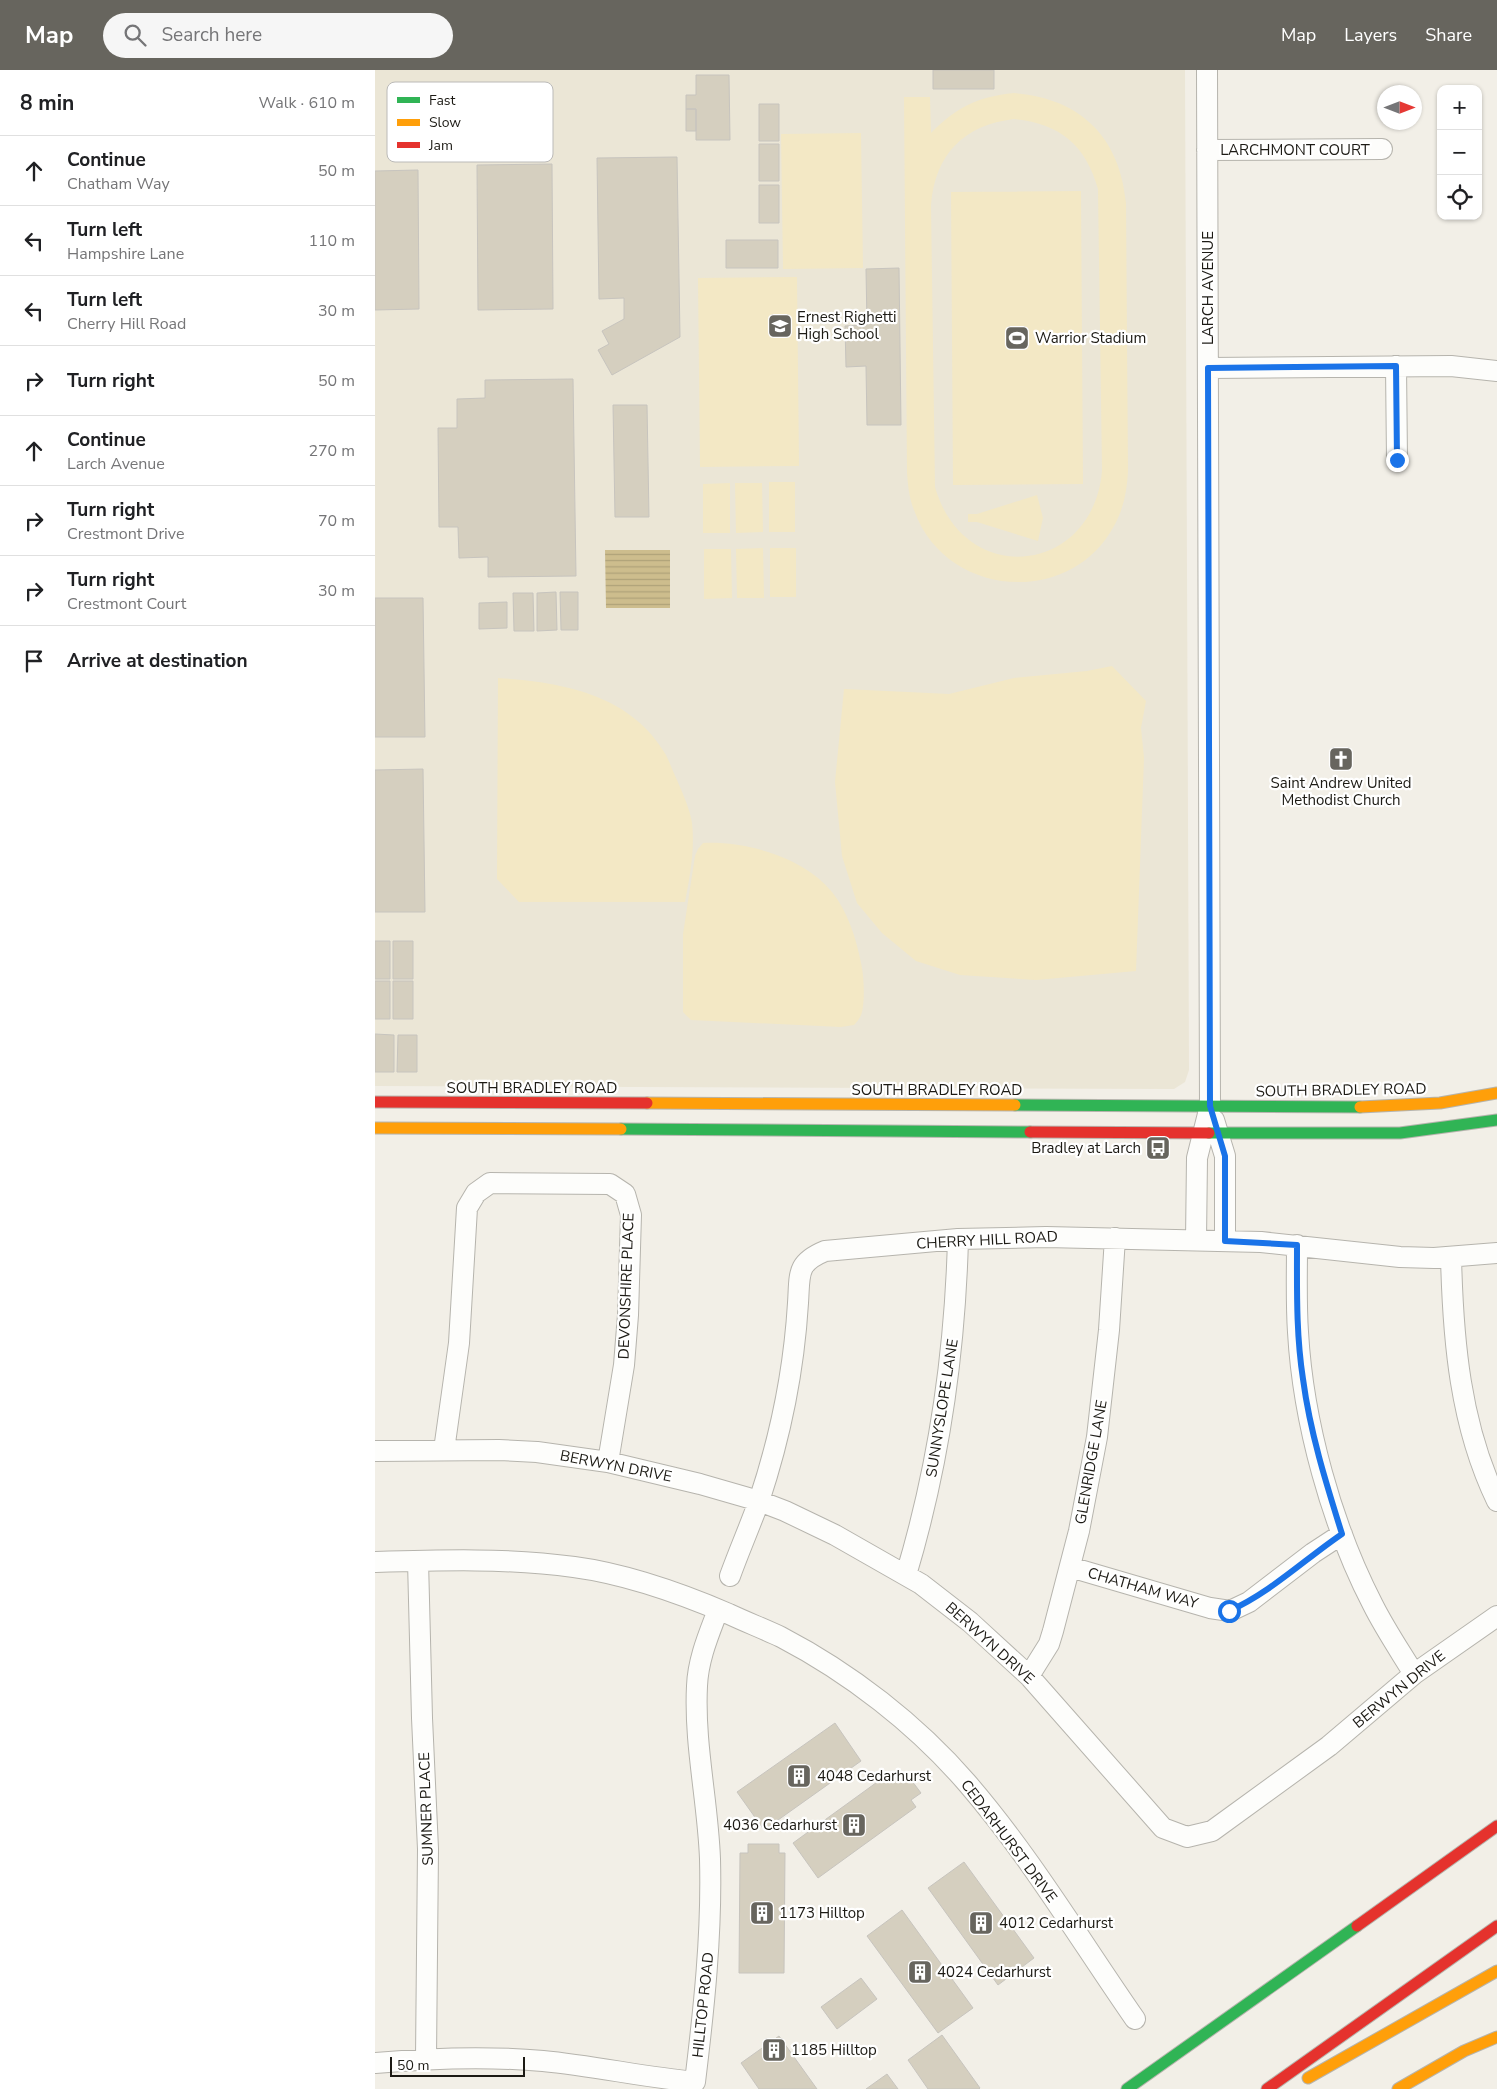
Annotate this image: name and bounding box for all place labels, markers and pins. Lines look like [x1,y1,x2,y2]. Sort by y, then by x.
place label: Ernest Righetti High School [797,307,896,344]
school or university icon: Ernest Righetti High School [767,313,793,339]
sports icon: Warrior Stadium [1004,325,1030,351]
place label: Warrior Stadium [1035,328,1146,348]
church icon: Saint Andrew United Methodist Church [1328,746,1354,772]
place label: Saint Andrew United Methodist Church [1271,773,1411,810]
bus stop icon: Bradley at Larch [1145,1135,1171,1161]
place label: Bradley at Larch [1031,1138,1141,1158]
building icon: 4048 Cedarhurst [786,1763,812,1789]
place label: 4048 Cedarhurst [817,1766,932,1786]
building icon: 4036 Cedarhurst [841,1812,867,1838]
place label: 4036 Cedarhurst [723,1815,838,1835]
building icon: 1173 Hilltop [749,1900,775,1926]
place label: 1173 Hilltop [779,1903,865,1923]
building icon: 4012 Cedarhurst [968,1910,994,1936]
place label: 4012 Cedarhurst [999,1913,1114,1933]
building icon: 4024 Cedarhurst [907,1959,933,1985]
place label: 4024 Cedarhurst [937,1962,1052,1982]
building icon: 1185 Hilltop [761,2037,787,2063]
place label: 1185 Hilltop [791,2040,877,2060]

